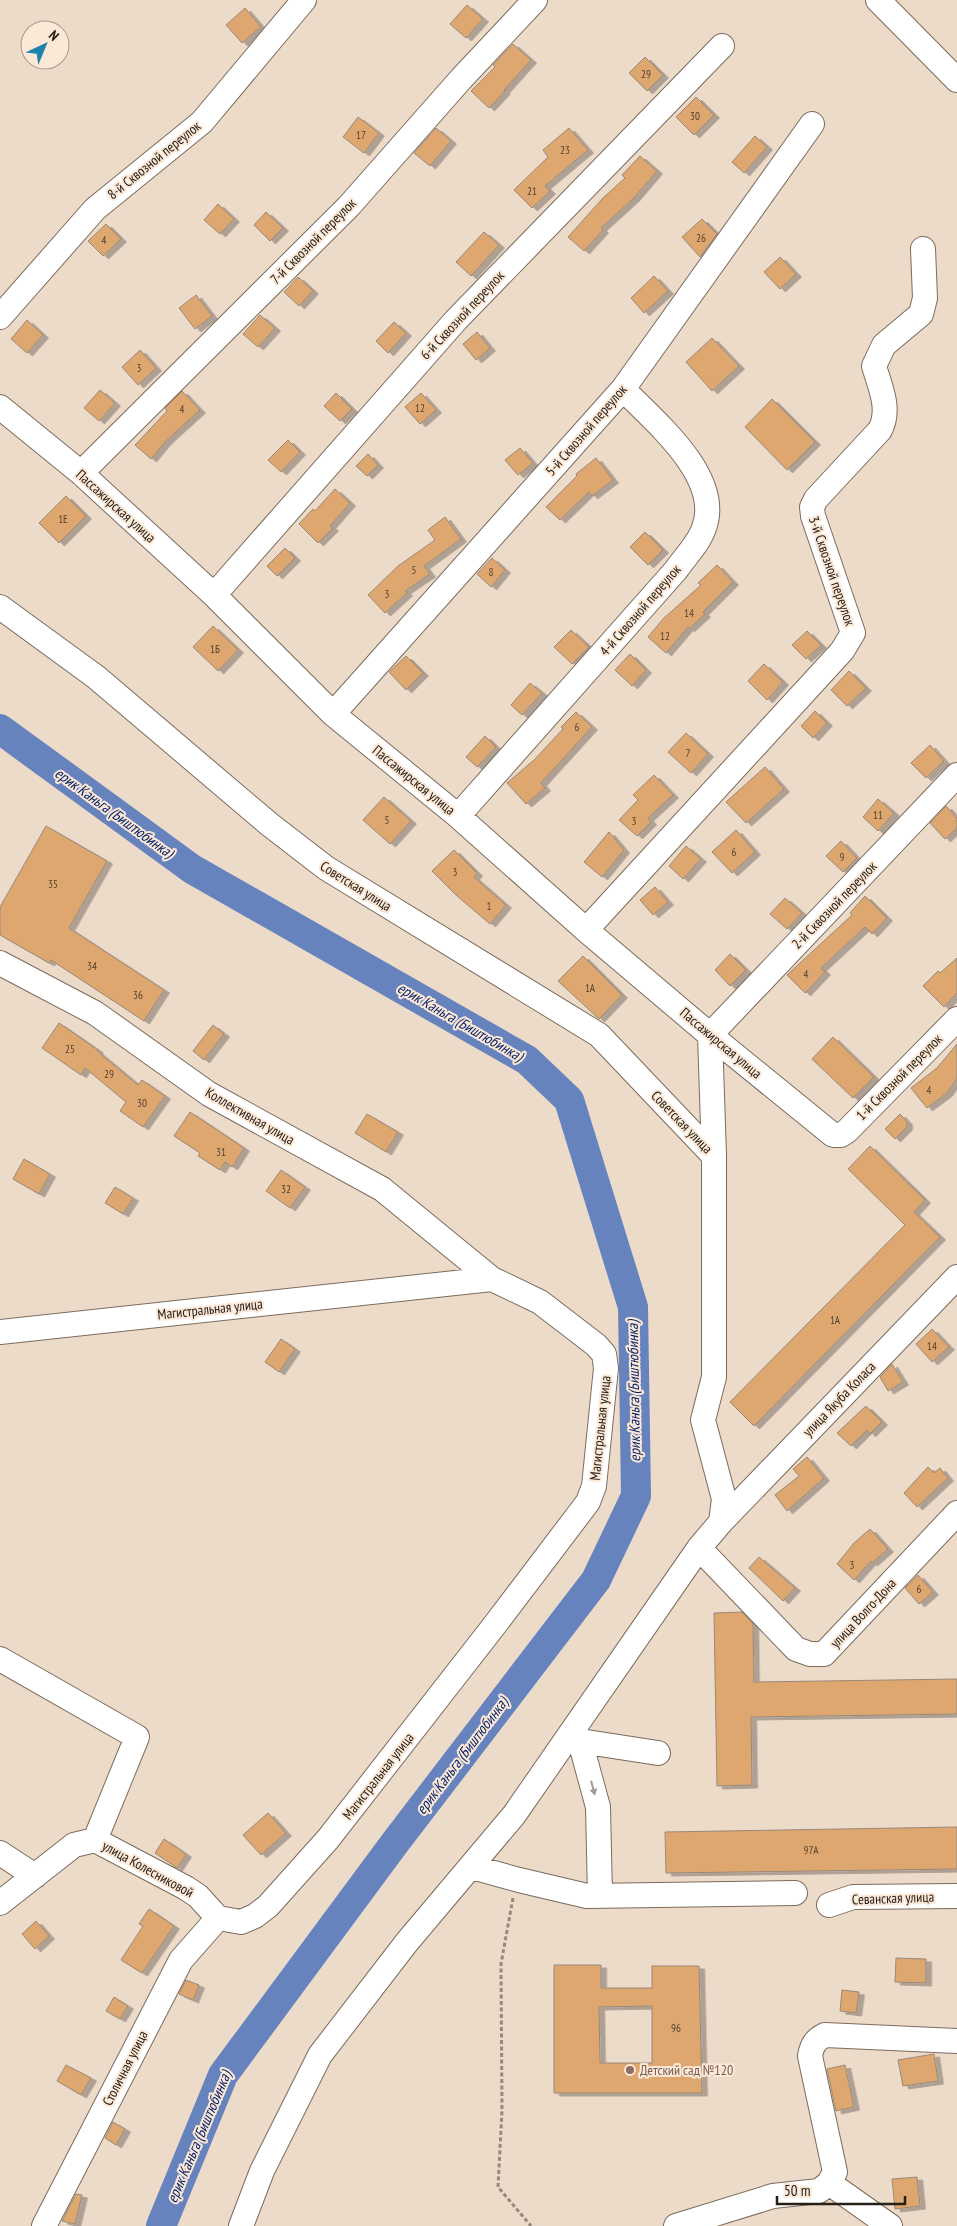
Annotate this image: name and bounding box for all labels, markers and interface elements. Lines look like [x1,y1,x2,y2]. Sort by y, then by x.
north arrow [20,20,70,70]
text: N [45,27,63,45]
house number: 29 [641,67,651,81]
house number: 30 [690,109,700,123]
street label: 8-й Сквозной переулок [104,116,205,203]
house number: 17 [356,128,366,142]
house number: 23 [560,143,570,157]
house number: 21 [527,184,537,198]
street label: 7-й Сквозной переулок [266,194,360,288]
house number: 26 [696,231,706,245]
house number: 4 [102,233,107,247]
street label: 6-й Сквозной переулок [416,266,508,363]
house number: 3 [137,361,142,375]
street label: 5-й Сквозной переулок [542,380,631,479]
house number: 12 [415,401,425,415]
house number: 4 [180,402,185,416]
street label: Пассажирская улица [72,465,160,547]
house number: 1Е [58,512,68,526]
street label: 3-й Сквозной переулок [805,514,859,629]
street label: 4-й Сквозной переулок [596,560,685,659]
house number: 5 [412,563,417,577]
house number: 8 [489,565,494,579]
house number: 3 [385,587,390,601]
house number: 14 [684,606,694,620]
house number: 12 [660,629,670,643]
house number: 1Б [210,642,220,656]
house number: 6 [575,720,580,734]
street label: Пассажирская улица [369,741,459,819]
house number: 7 [686,746,691,760]
water label: ерик Каньга (Биштюбинка) [51,763,178,863]
house number: 11 [873,808,883,822]
house number: 5 [385,813,390,827]
house number: 3 [632,814,637,828]
house number: 6 [732,845,737,859]
house number: 9 [840,850,845,864]
street label: Советская улица [317,857,395,915]
street label: 2-й Сквозной переулок [788,857,881,953]
house number: 3 [453,865,458,879]
house number: 35 [48,877,58,891]
house number: 1 [487,899,492,913]
house number: 34 [87,959,97,973]
house number: 4 [804,967,809,981]
water label: ерик Каньга (Биштюбинка) [394,978,528,1066]
house number: 1А [585,981,596,995]
house number: 36 [133,988,143,1002]
street label: Пассажирская улица [676,1004,766,1082]
street label: 1-й Сквозной переулок [852,1030,946,1124]
house number: 25 [65,1042,75,1056]
house number: 29 [104,1067,114,1081]
street label: Коллективная улица [202,1083,298,1149]
house number: 4 [927,1083,932,1097]
street label: Советская улица [647,1087,717,1157]
house number: 30 [137,1096,147,1110]
house number: 31 [216,1145,226,1159]
house number: 32 [281,1182,291,1196]
street label: Магистральная улица [157,1295,263,1323]
house number: 1А [830,1313,841,1327]
water label: ерик Каньга (Биштюбинка) [623,1319,644,1462]
house number: 14 [927,1339,937,1353]
street label: улица Якуба Коласа [799,1358,879,1440]
street label: Магистральная улица [586,1375,614,1481]
house number: 3 [850,1558,855,1572]
street label: улица Волго-Дона [826,1574,900,1652]
house number: 6 [917,1582,922,1596]
water label: ерик Каньга (Биштюбинка) [411,1692,513,1818]
street label: Магистральная улица [338,1729,418,1823]
one-way arrow [589,1781,597,1796]
street label: улица Колесниковой [99,1836,197,1902]
house number: 97А [803,1843,819,1857]
street label: Севанская улица [852,1888,934,1908]
house number: 96 [671,2021,681,2035]
street label: Столичная улица [98,2027,152,2109]
place label: Детский сад №120 [640,2061,733,2079]
marker: Детский сад №120 [624,2064,636,2076]
water label: ерик Каньга (Биштюбинка) [162,2067,236,2206]
scale bar [777,2174,904,2206]
text: 50 m [784,2181,810,2200]

